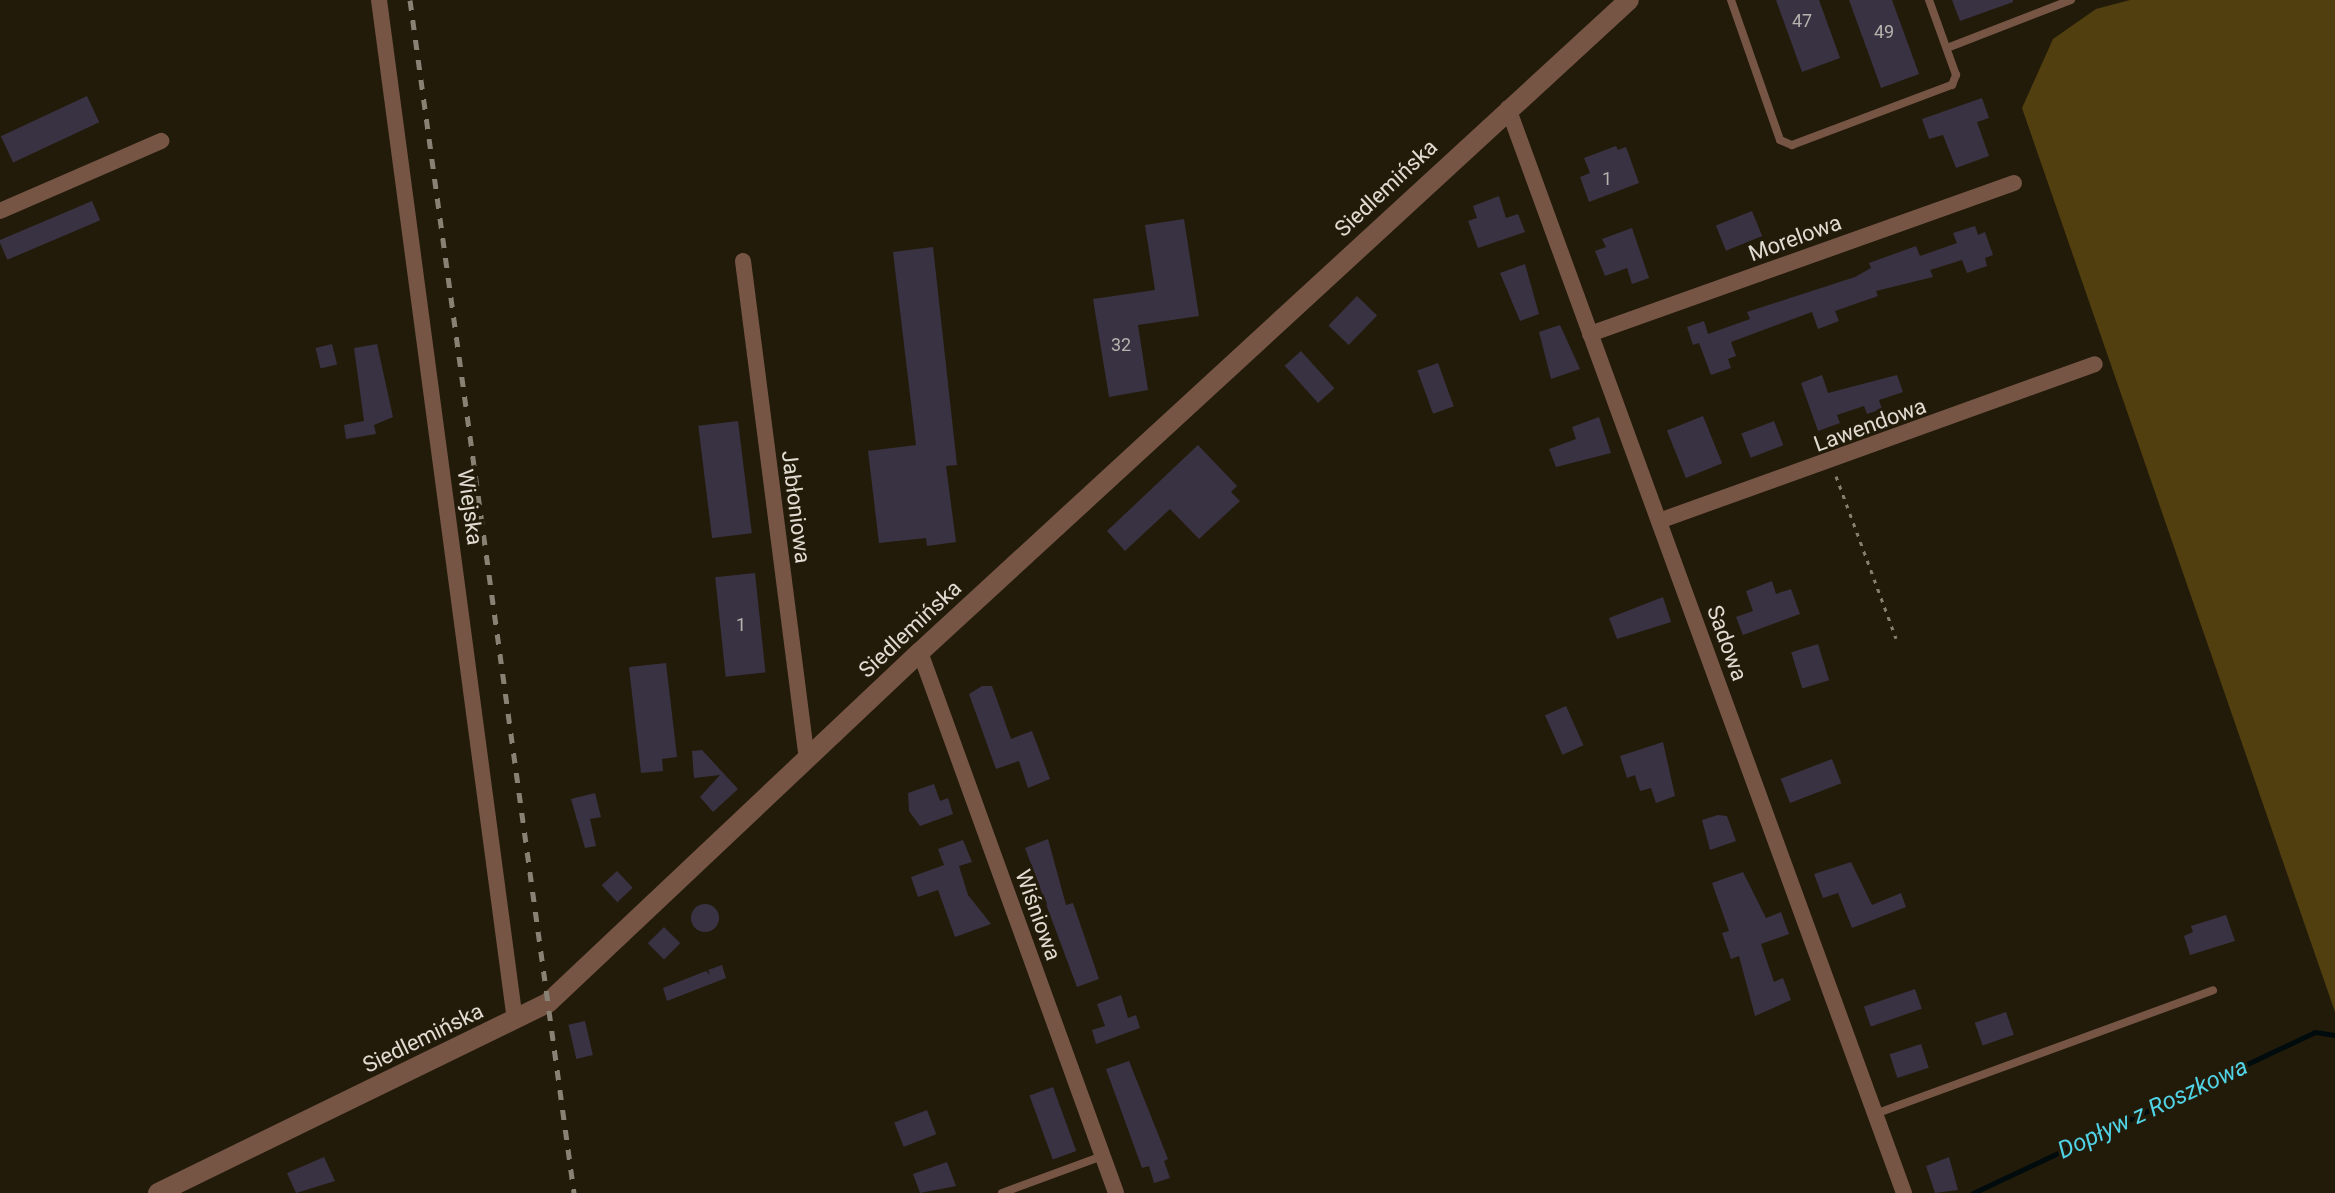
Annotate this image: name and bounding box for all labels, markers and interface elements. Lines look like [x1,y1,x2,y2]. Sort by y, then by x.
house number: 47 [1792,10,1812,32]
house number: 49 [1874,21,1894,43]
street label: Siedlemińska [1329,134,1443,242]
house number: 1 [1602,168,1612,190]
street label: Morelowa [1745,209,1845,267]
house number: 32 [1111,334,1131,356]
street label: Lawendowa [1810,392,1930,458]
street label: Jabłoniowa [776,449,816,565]
street label: Wiejska [452,467,488,547]
street label: Siedlemińska [853,575,967,683]
street label: Sadowa [1701,602,1753,684]
house number: 1 [736,614,746,636]
street label: Wiśniowa [1009,866,1067,964]
street label: Siedlemińska [358,997,488,1079]
water label: Dopływ z Roszkowa [2053,1052,2253,1166]

